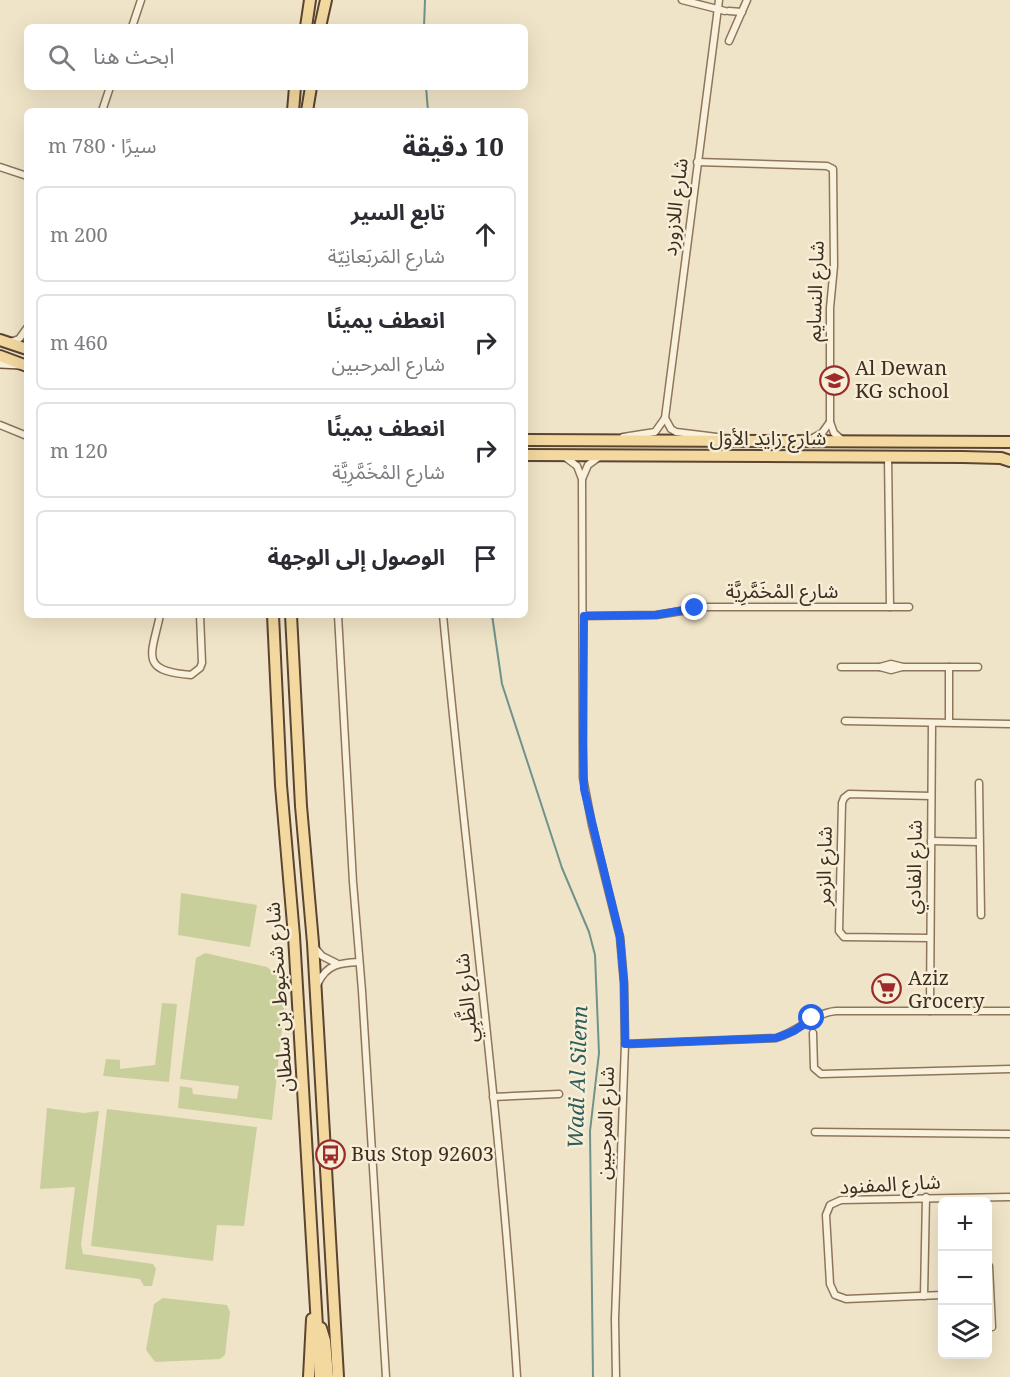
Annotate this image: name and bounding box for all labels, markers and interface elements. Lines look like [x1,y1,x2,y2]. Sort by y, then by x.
search box [24,24,528,90]
text: ابحث هنا [93,40,175,70]
icon: search [45,41,78,74]
text: 10 دقيقة [402,128,504,164]
text: سيرًا · 780 m [48,132,156,159]
street label: شارع اللازورد [655,156,696,258]
text: تابع السير [351,196,445,226]
icon: ahead [469,218,502,251]
text: 200 m [50,221,108,248]
street label: شارع النسايم [799,240,832,342]
text: شارع المَربَعانِيّة [328,242,445,269]
text: انعطف يمينًا [327,304,445,334]
icon: right [469,326,502,359]
text: 460 m [50,329,108,356]
text: شارع المرحبين [331,350,445,377]
place label: Al Dewan KG school [855,354,949,404]
school or university icon: Al Dewan KG school [818,364,850,396]
text: انعطف يمينًا [327,412,445,442]
street label: شارع زايد الأول [710,424,826,453]
icon: right [469,434,502,467]
text: 120 m [50,437,108,464]
text: شارع المْخَمَّرِيَّة [332,458,445,485]
text: الوصول إلى الوجهة [267,541,445,571]
icon: arrive [469,542,502,575]
street label: شارع المْخَمَّرِيَّة [725,577,839,606]
route end [681,594,707,620]
street label: شارع الفادي [899,819,930,915]
street label: شارع الزمر [809,826,840,907]
street label: شارع شخبوط بن سلطان [258,901,301,1093]
street label: شارع الظَّبِي [447,952,486,1044]
place label: Aziz Grocery [908,964,985,1014]
supermarket icon: Aziz Grocery [871,973,903,1005]
water label: Wadi Al Silenn [561,1004,594,1149]
route start [798,1004,824,1030]
street label: شارع المرحبين [589,1066,622,1180]
bus stop icon: Bus Stop 92603 [314,1138,346,1170]
place label: Bus Stop 92603 [351,1140,494,1167]
street label: شارع المفنود [839,1167,941,1202]
map controls [938,1197,992,1359]
button: + [938,1197,992,1251]
button: − [938,1251,992,1305]
button: layers [938,1305,992,1359]

